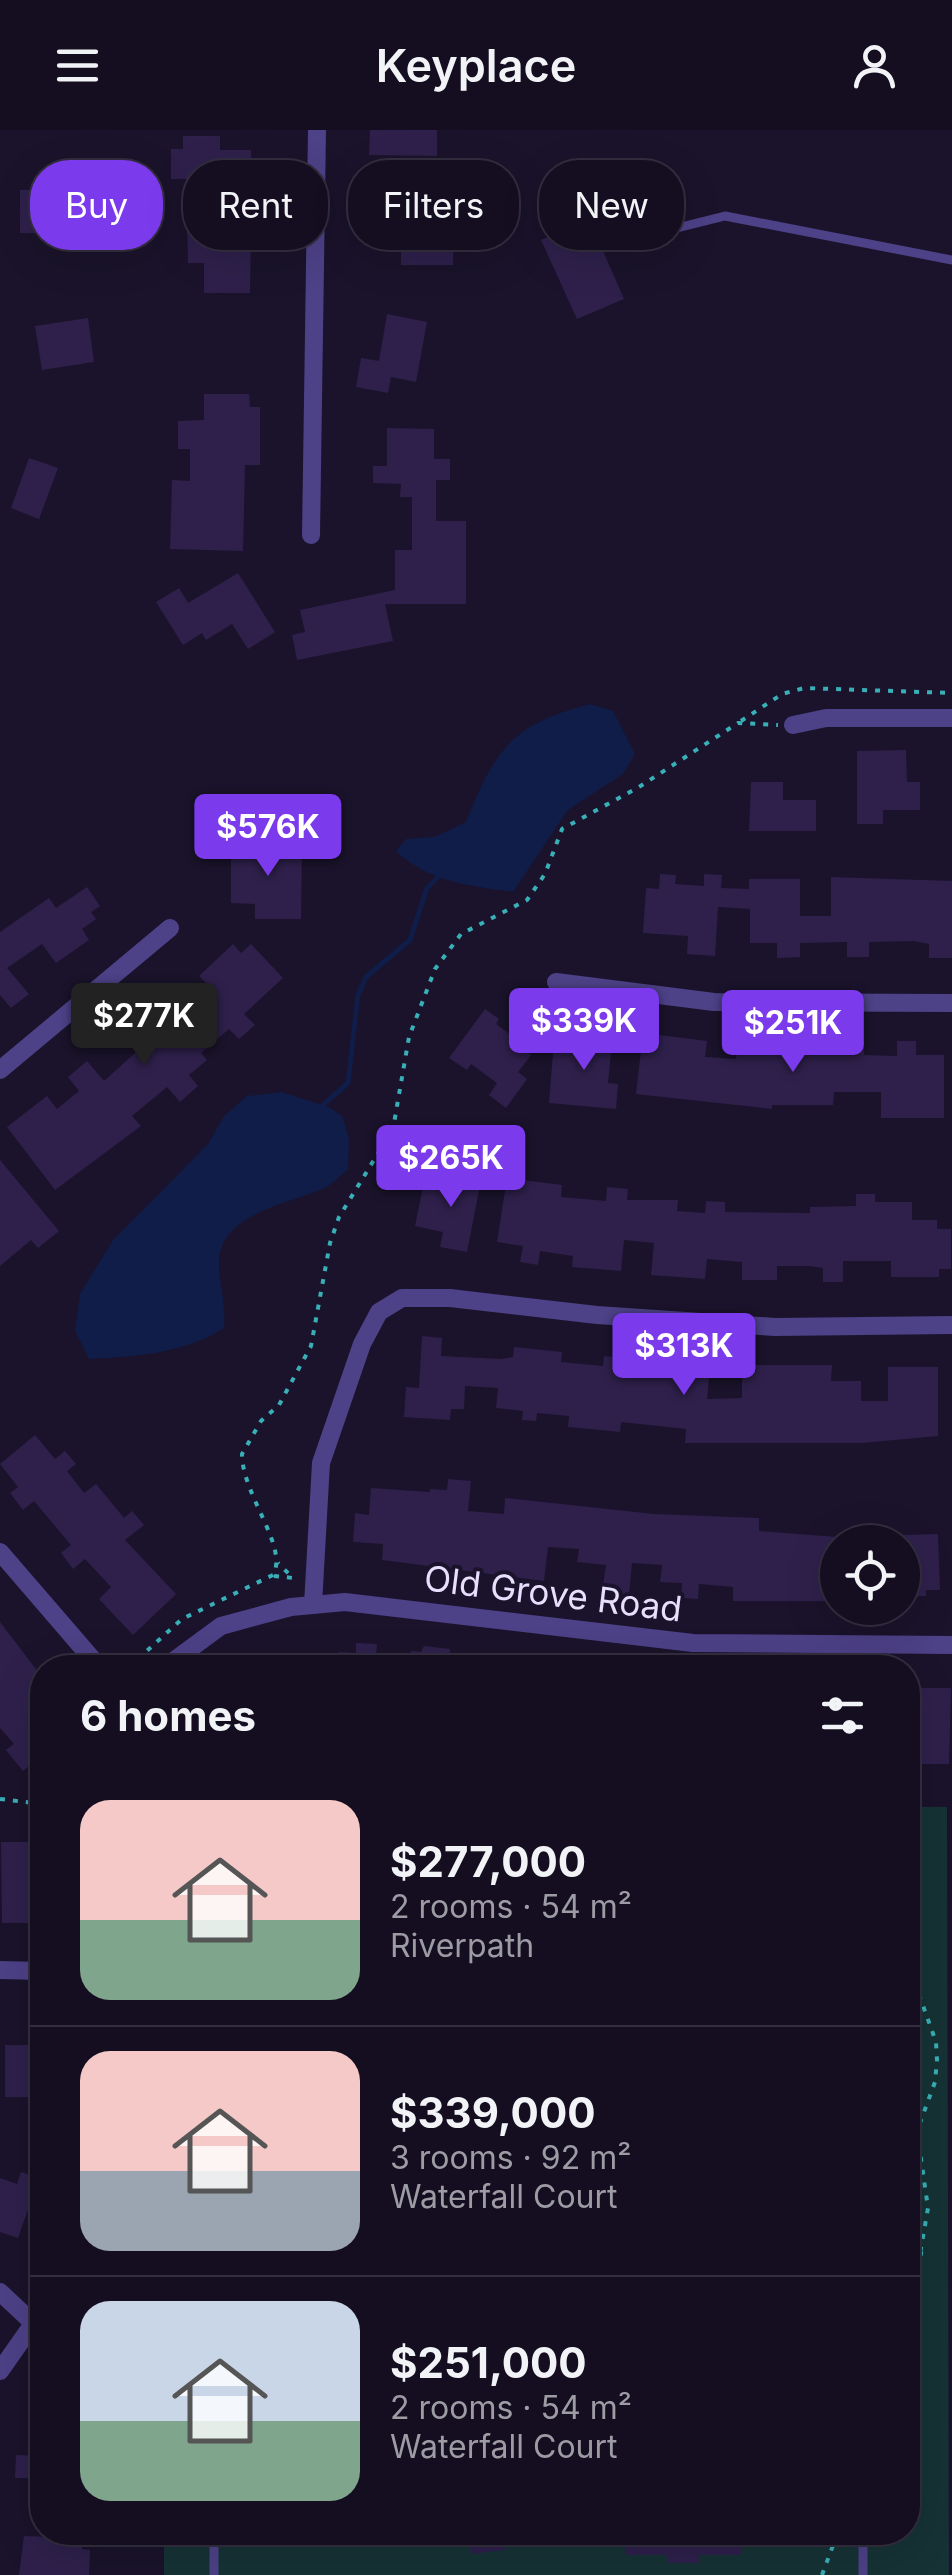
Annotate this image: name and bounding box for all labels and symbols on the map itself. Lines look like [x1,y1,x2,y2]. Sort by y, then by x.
pin: $576K [198,794,338,879]
pin: $277K [74,983,214,1068]
pin: $339K [514,988,654,1073]
pin: $251K [723,990,863,1075]
pin: $265K [381,1125,521,1210]
pin: $313K [614,1313,754,1398]
street label: Old Grove Road [422,1556,684,1630]

